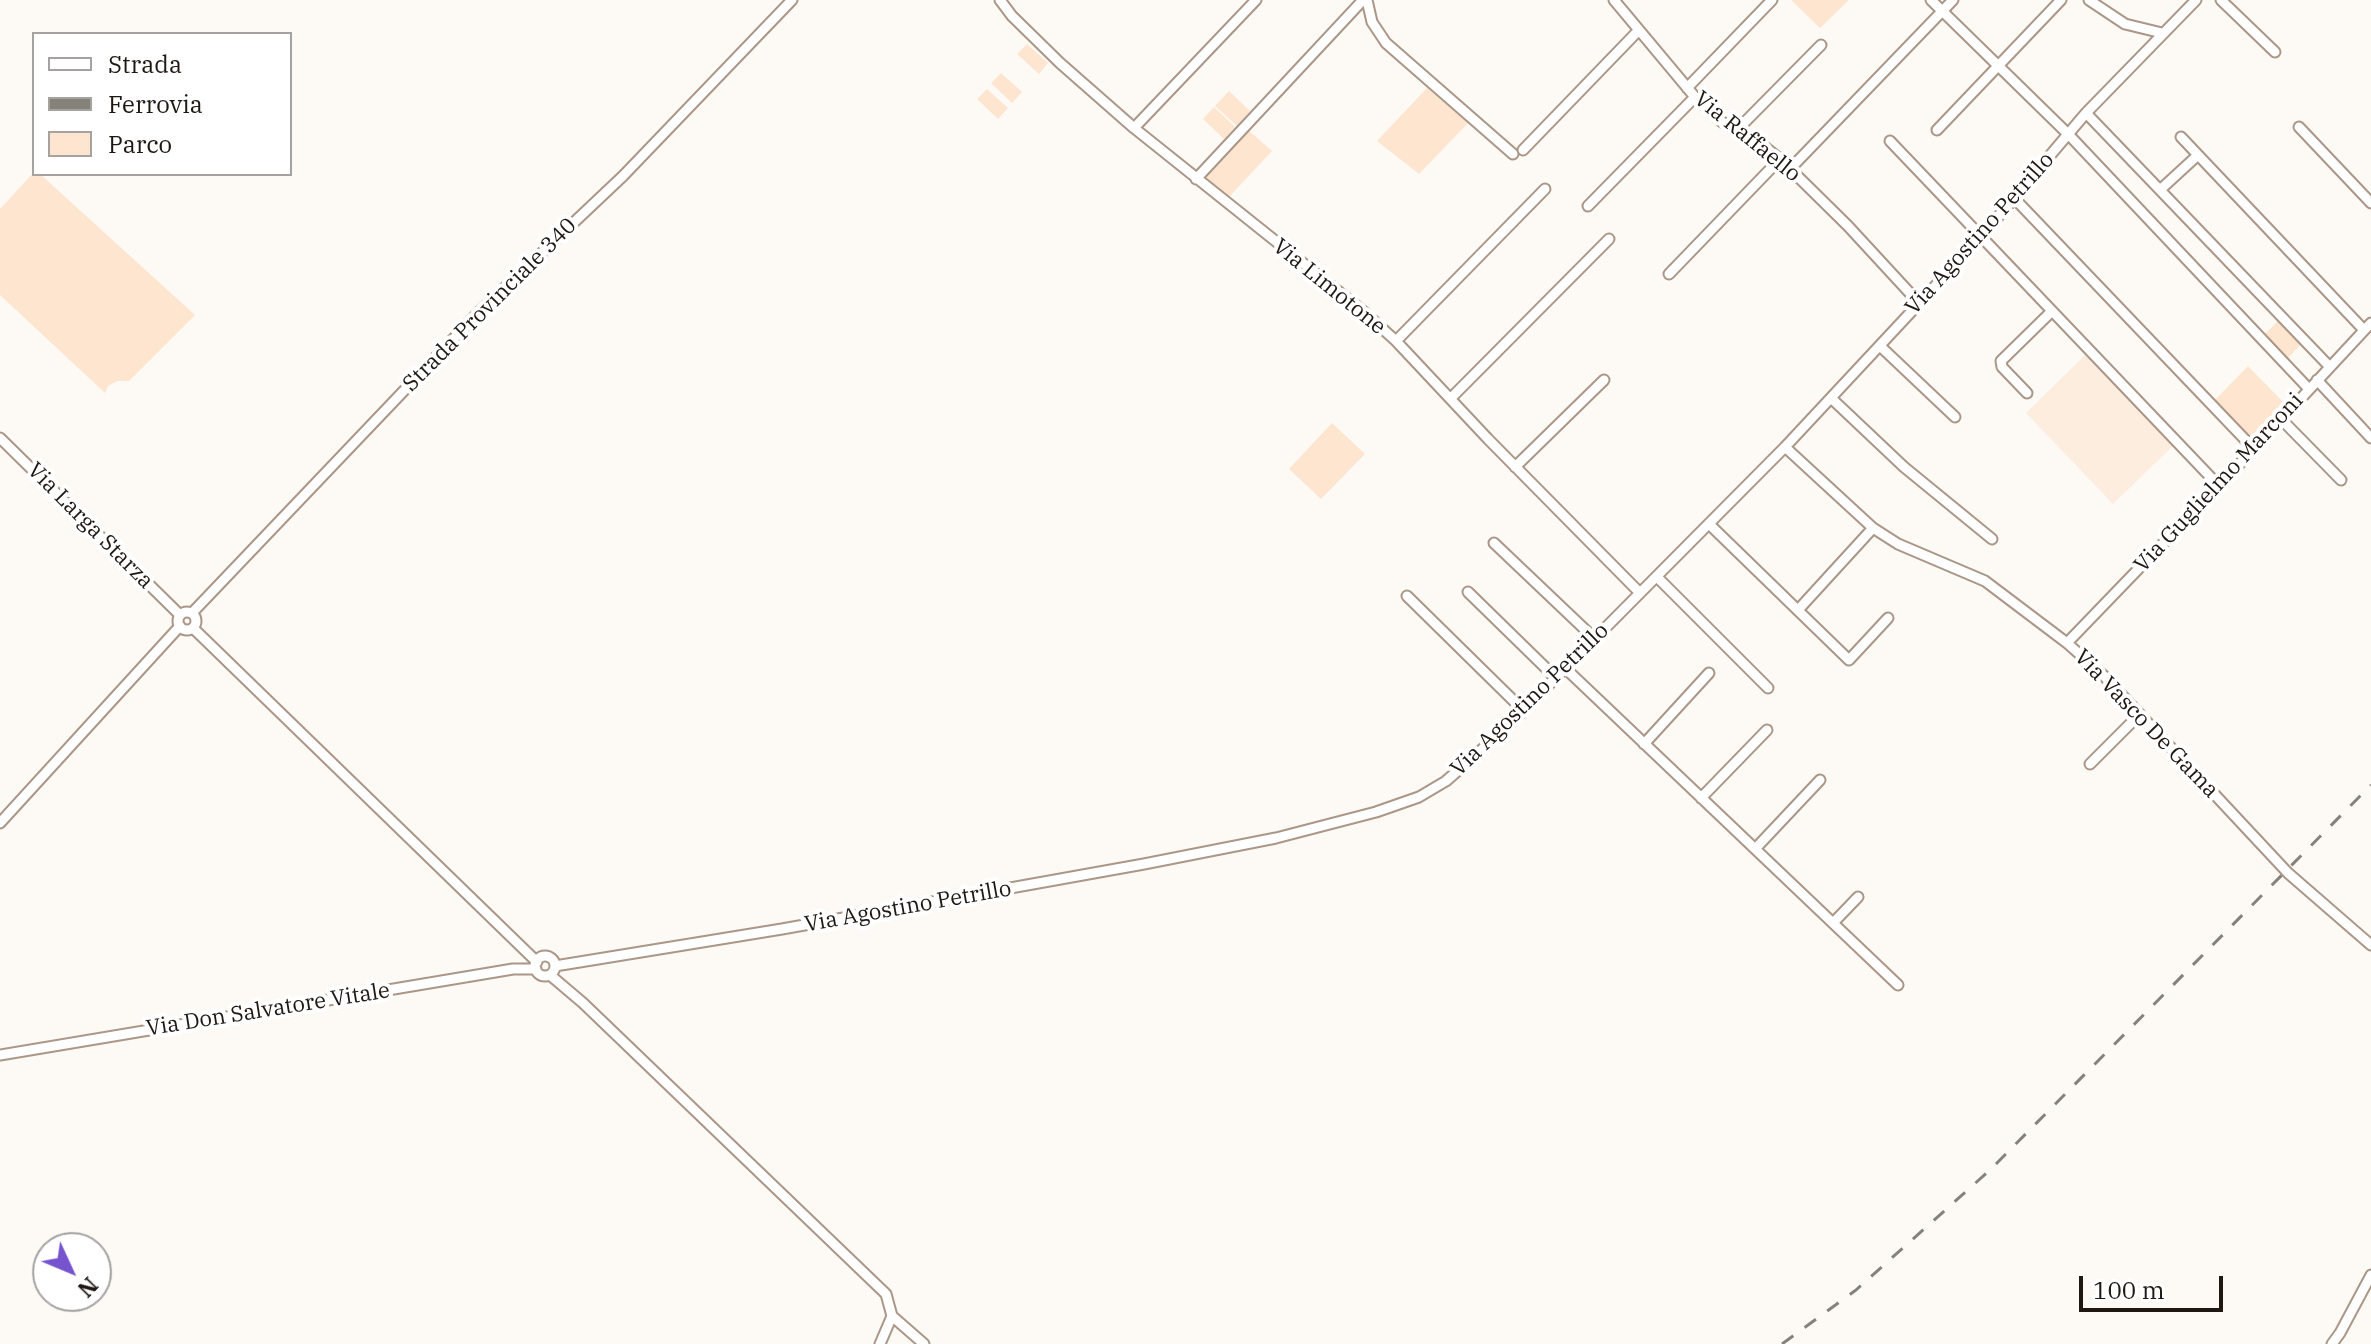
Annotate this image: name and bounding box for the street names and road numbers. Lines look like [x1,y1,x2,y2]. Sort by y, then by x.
street label: Via Raffaello [1688,86,1806,188]
street label: Via Agostino Petrillo [1900,147,2060,321]
street label: Strada Provinciale 340 [398,213,582,397]
street label: Via Limotone [1267,233,1391,341]
street label: Via Guglielmo Marconi [2129,388,2309,578]
street label: Via Larga Starza [21,457,159,595]
street label: Via Agostino Petrillo [1445,618,1615,782]
street label: Via Vasco De Gama [2068,644,2224,804]
street label: Via Agostino Petrillo [803,876,1013,938]
street label: Via Don Salvatore Vitale [144,978,392,1042]

